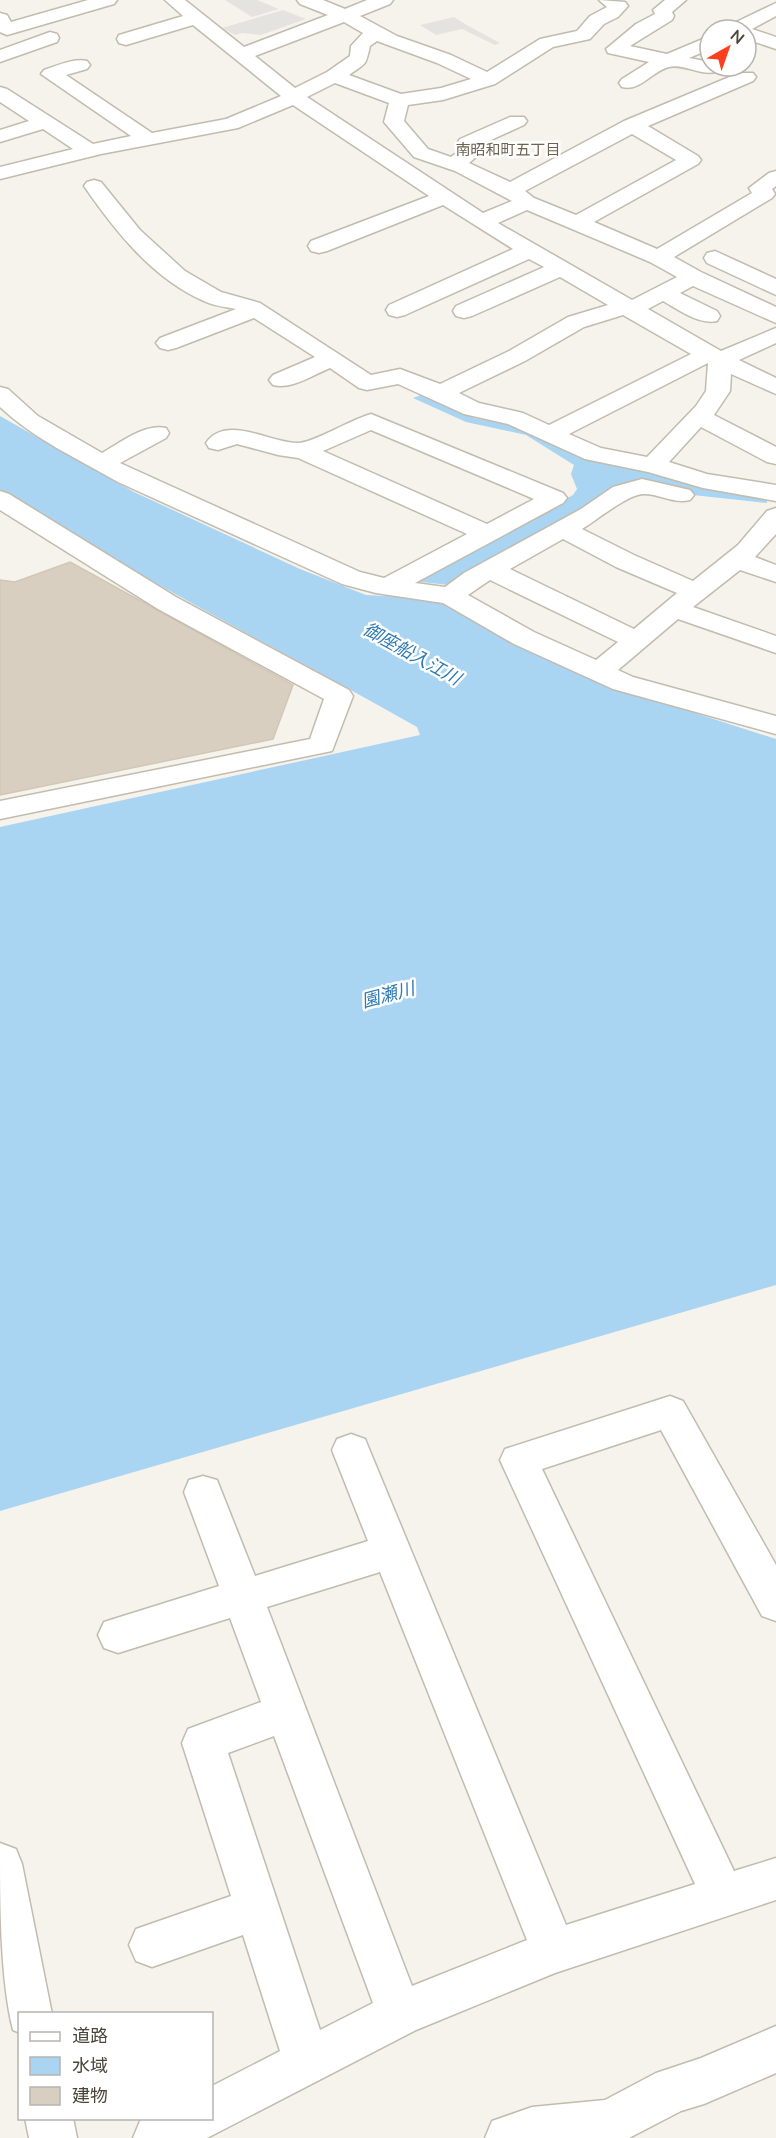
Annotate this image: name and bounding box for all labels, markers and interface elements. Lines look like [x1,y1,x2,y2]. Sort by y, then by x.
north arrow [698,18,758,78]
text: N [725,25,749,50]
district label: 南昭和町五丁目 [455,140,561,160]
water label: 御座船入江川 [359,617,467,692]
water label: 園瀬川 [359,976,419,1014]
legend [18,2012,213,2120]
text: 道路 [72,2024,108,2048]
text: 水域 [72,2054,108,2078]
text: 建物 [72,2084,108,2108]

